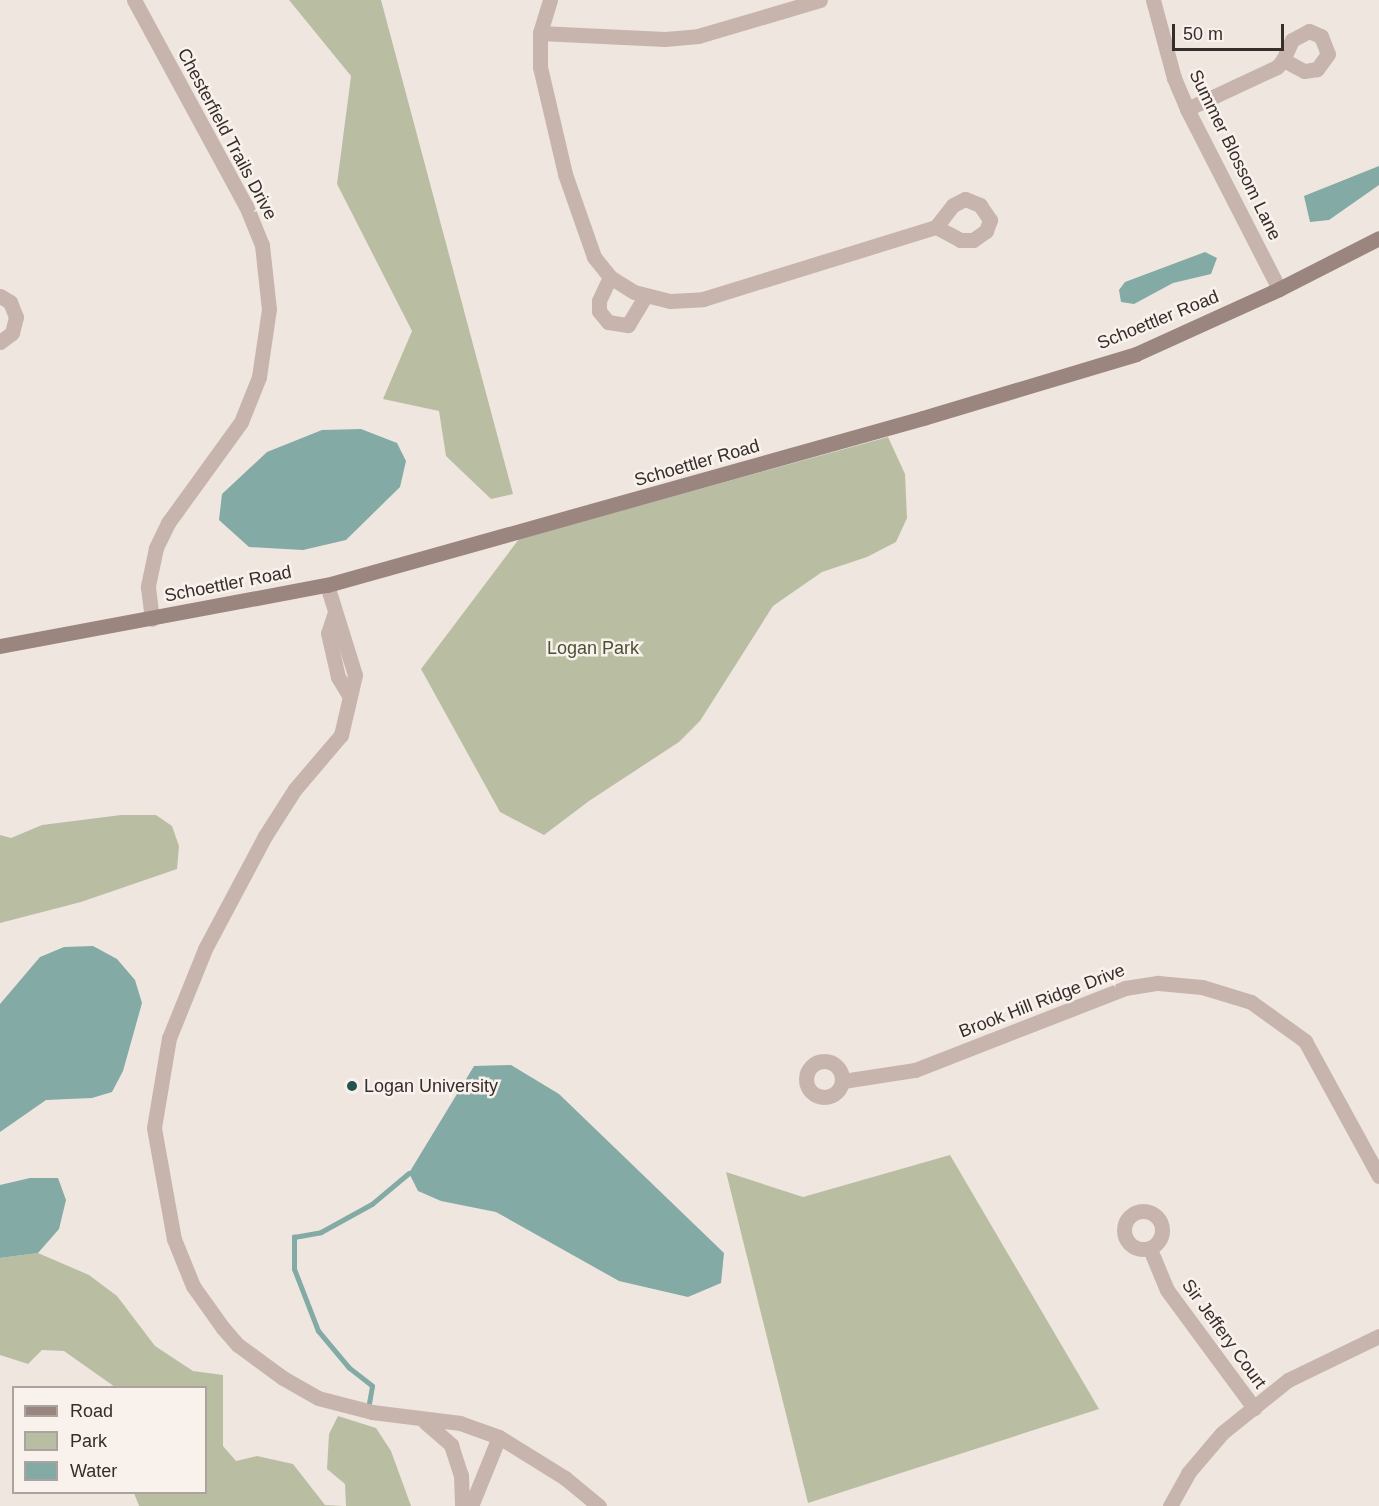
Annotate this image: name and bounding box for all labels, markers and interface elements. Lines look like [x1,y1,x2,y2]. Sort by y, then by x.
scale bar [1175,12,1288,50]
text: 50 m [1183,24,1223,44]
street label: Chesterfield Trails Drive [173,44,281,224]
street label: Summer Blossom Lane [1184,66,1286,244]
street label: Schoettler Road [1094,286,1222,354]
street label: Schoettler Road [632,435,762,491]
street label: Schoettler Road [163,561,293,607]
park label: Logan Park [547,637,639,659]
street label: Brook Hill Ridge Drive [956,959,1128,1043]
place label: Logan University [364,1075,498,1097]
marker: Logan University [345,1079,359,1093]
street label: Sir Jeffery Court [1177,1275,1271,1393]
legend [12,1386,207,1494]
text: Road [70,1401,113,1421]
text: Park [70,1431,107,1451]
text: Water [70,1461,117,1481]

